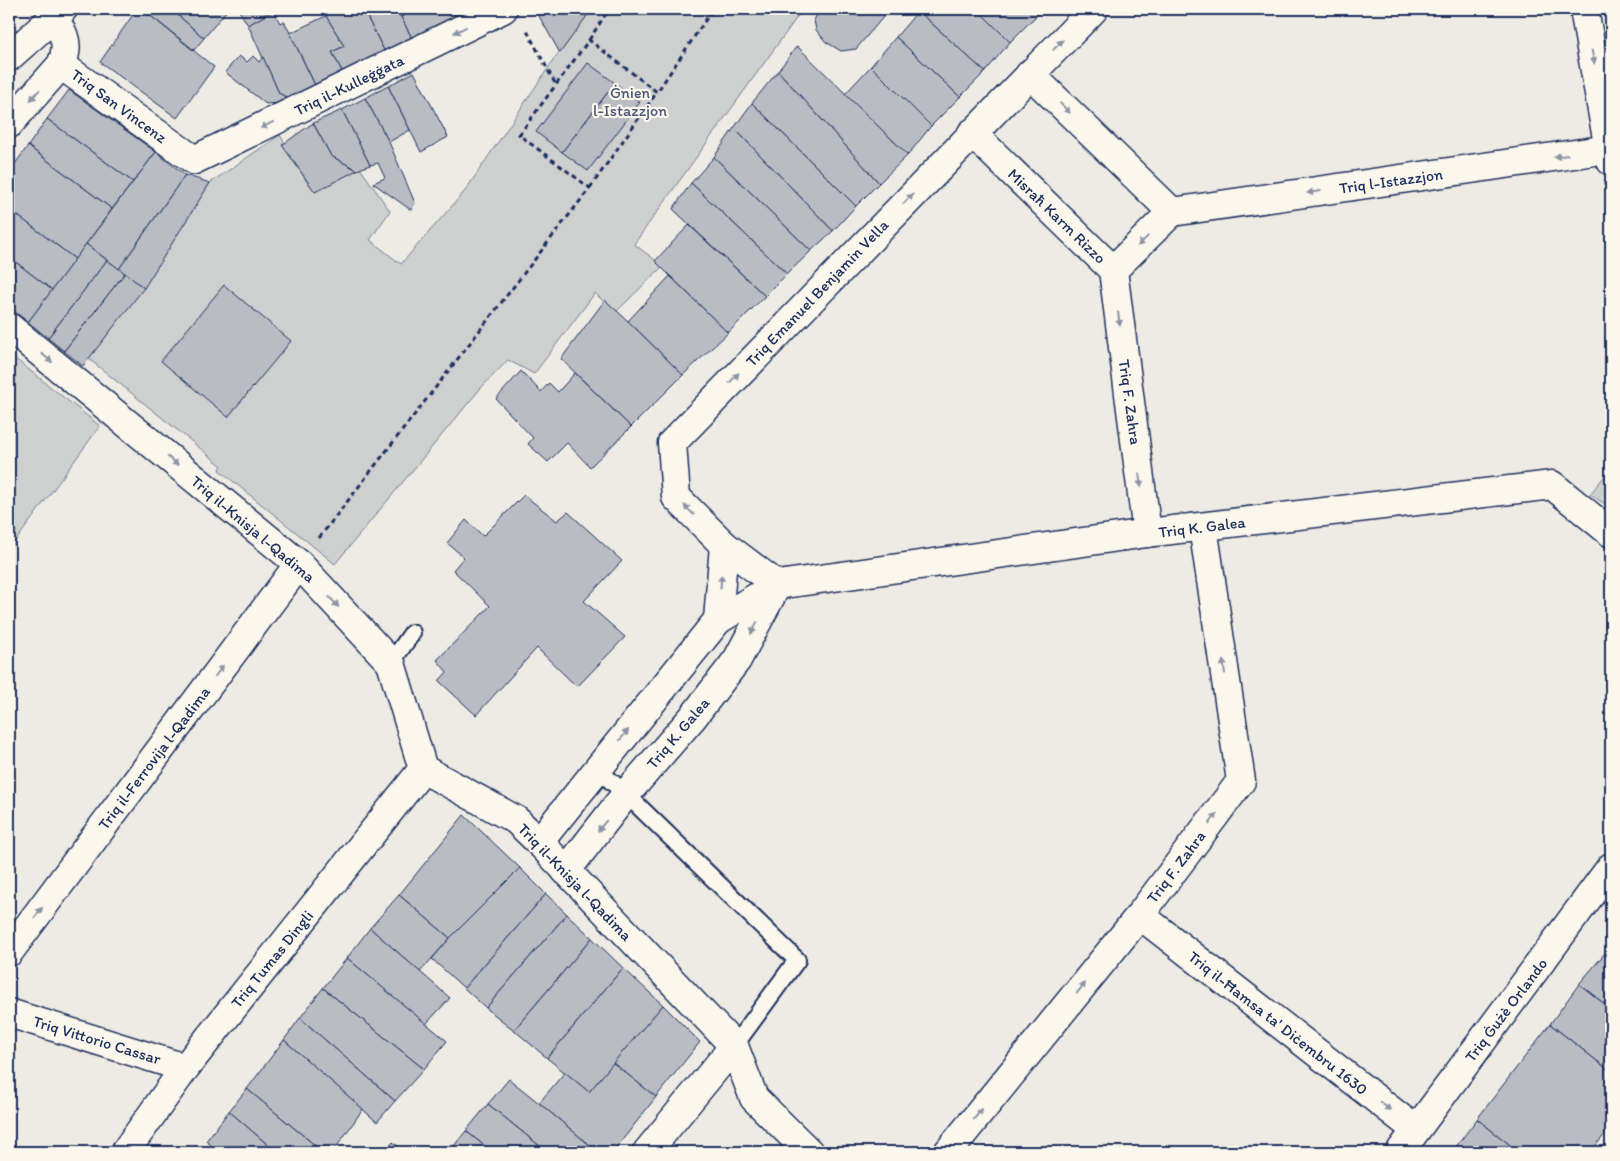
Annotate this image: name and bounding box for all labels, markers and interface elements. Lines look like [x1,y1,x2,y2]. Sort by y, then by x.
one-way arrow [452,26,467,34]
one-way arrow [1052,39,1064,51]
one-way arrow [1590,49,1598,65]
street label: Triq il-Kulleġġata [291,50,407,120]
street label: Triq San Vincenz [67,65,171,147]
park label: Ġnien l-Istazzjon [593,83,667,120]
one-way arrow [29,88,41,100]
one-way arrow [1059,102,1071,114]
one-way arrow [259,121,274,129]
one-way arrow [1553,153,1569,161]
street label: Misraħ Karm Rizzo [1004,164,1110,268]
street label: Triq l-Istazzjon [1338,164,1444,198]
one-way arrow [1305,188,1321,196]
one-way arrow [902,193,914,205]
street label: Triq Emanuel Benjamin Vella [742,215,893,371]
one-way arrow [1137,235,1149,247]
one-way arrow [1115,311,1123,327]
one-way arrow [40,353,53,364]
street label: Triq F. Zahra [1115,358,1145,446]
one-way arrow [728,373,740,385]
one-way arrow [166,455,179,466]
street label: Triq il-Knisja l-Qadima [187,472,319,587]
one-way arrow [1136,472,1144,488]
one-way arrow [684,505,696,517]
street label: Triq K. Galea [1157,512,1247,542]
one-way arrow [717,574,725,590]
one-way arrow [328,595,340,607]
one-way arrow [750,621,758,636]
one-way arrow [1220,659,1228,675]
one-way arrow [214,664,224,678]
street label: Triq il-Ferrovija l-Qadima [94,682,214,833]
street label: Triq K. Galea [643,693,714,773]
one-way arrow [619,729,630,742]
one-way arrow [1208,812,1218,826]
street label: Triq il-Knisja l-Qadima [514,819,637,945]
one-way arrow [596,819,607,832]
street label: Triq F. Zahra [1143,827,1209,907]
one-way arrow [33,906,43,920]
street label: Triq Tumas Dingli [227,906,317,1012]
street label: Triq il-Ħamsa ta' Diċembru 1630 [1184,947,1372,1099]
street label: Triq Ġużè Orlando [1461,954,1551,1066]
one-way arrow [1075,982,1086,995]
street label: Triq Vittorio Cassar [31,1012,164,1069]
one-way arrow [1379,1101,1392,1112]
one-way arrow [973,1108,984,1121]

